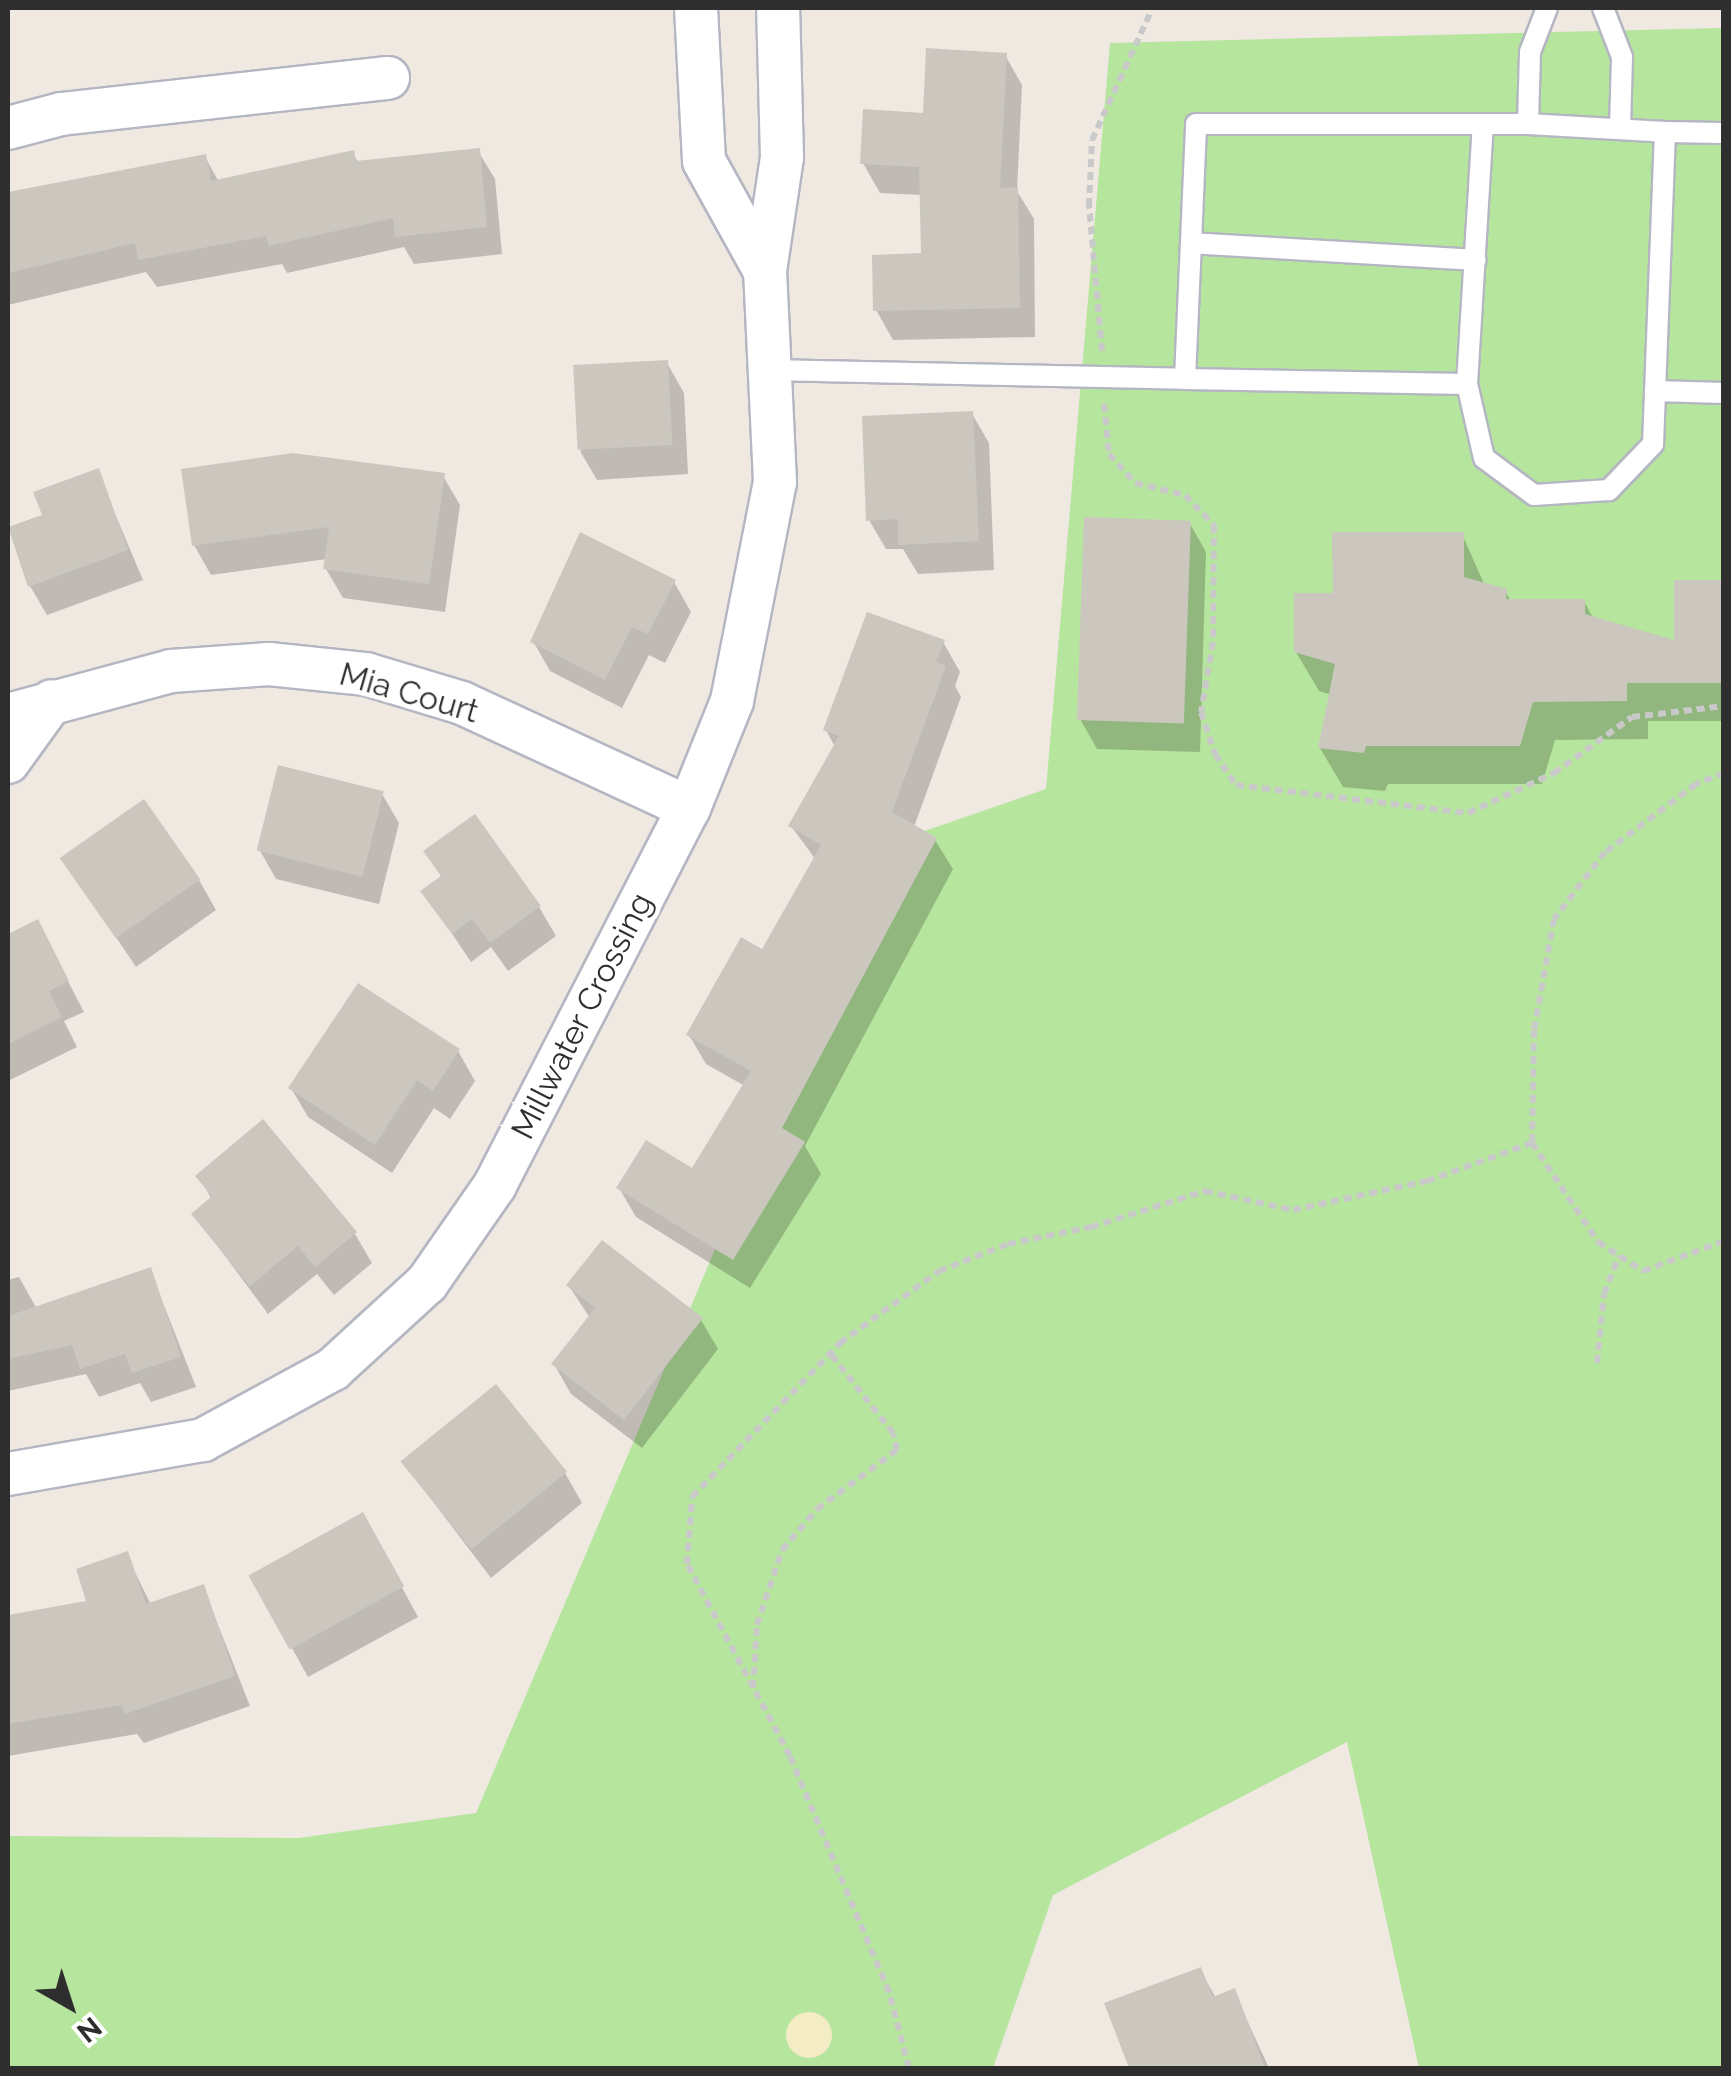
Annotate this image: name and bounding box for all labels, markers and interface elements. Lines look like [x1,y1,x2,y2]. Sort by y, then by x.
street label: Mia Court [335,655,483,731]
street label: Millwater Crossing [503,886,661,1146]
north arrow [20,1956,120,2056]
text: N [71,2010,108,2049]

